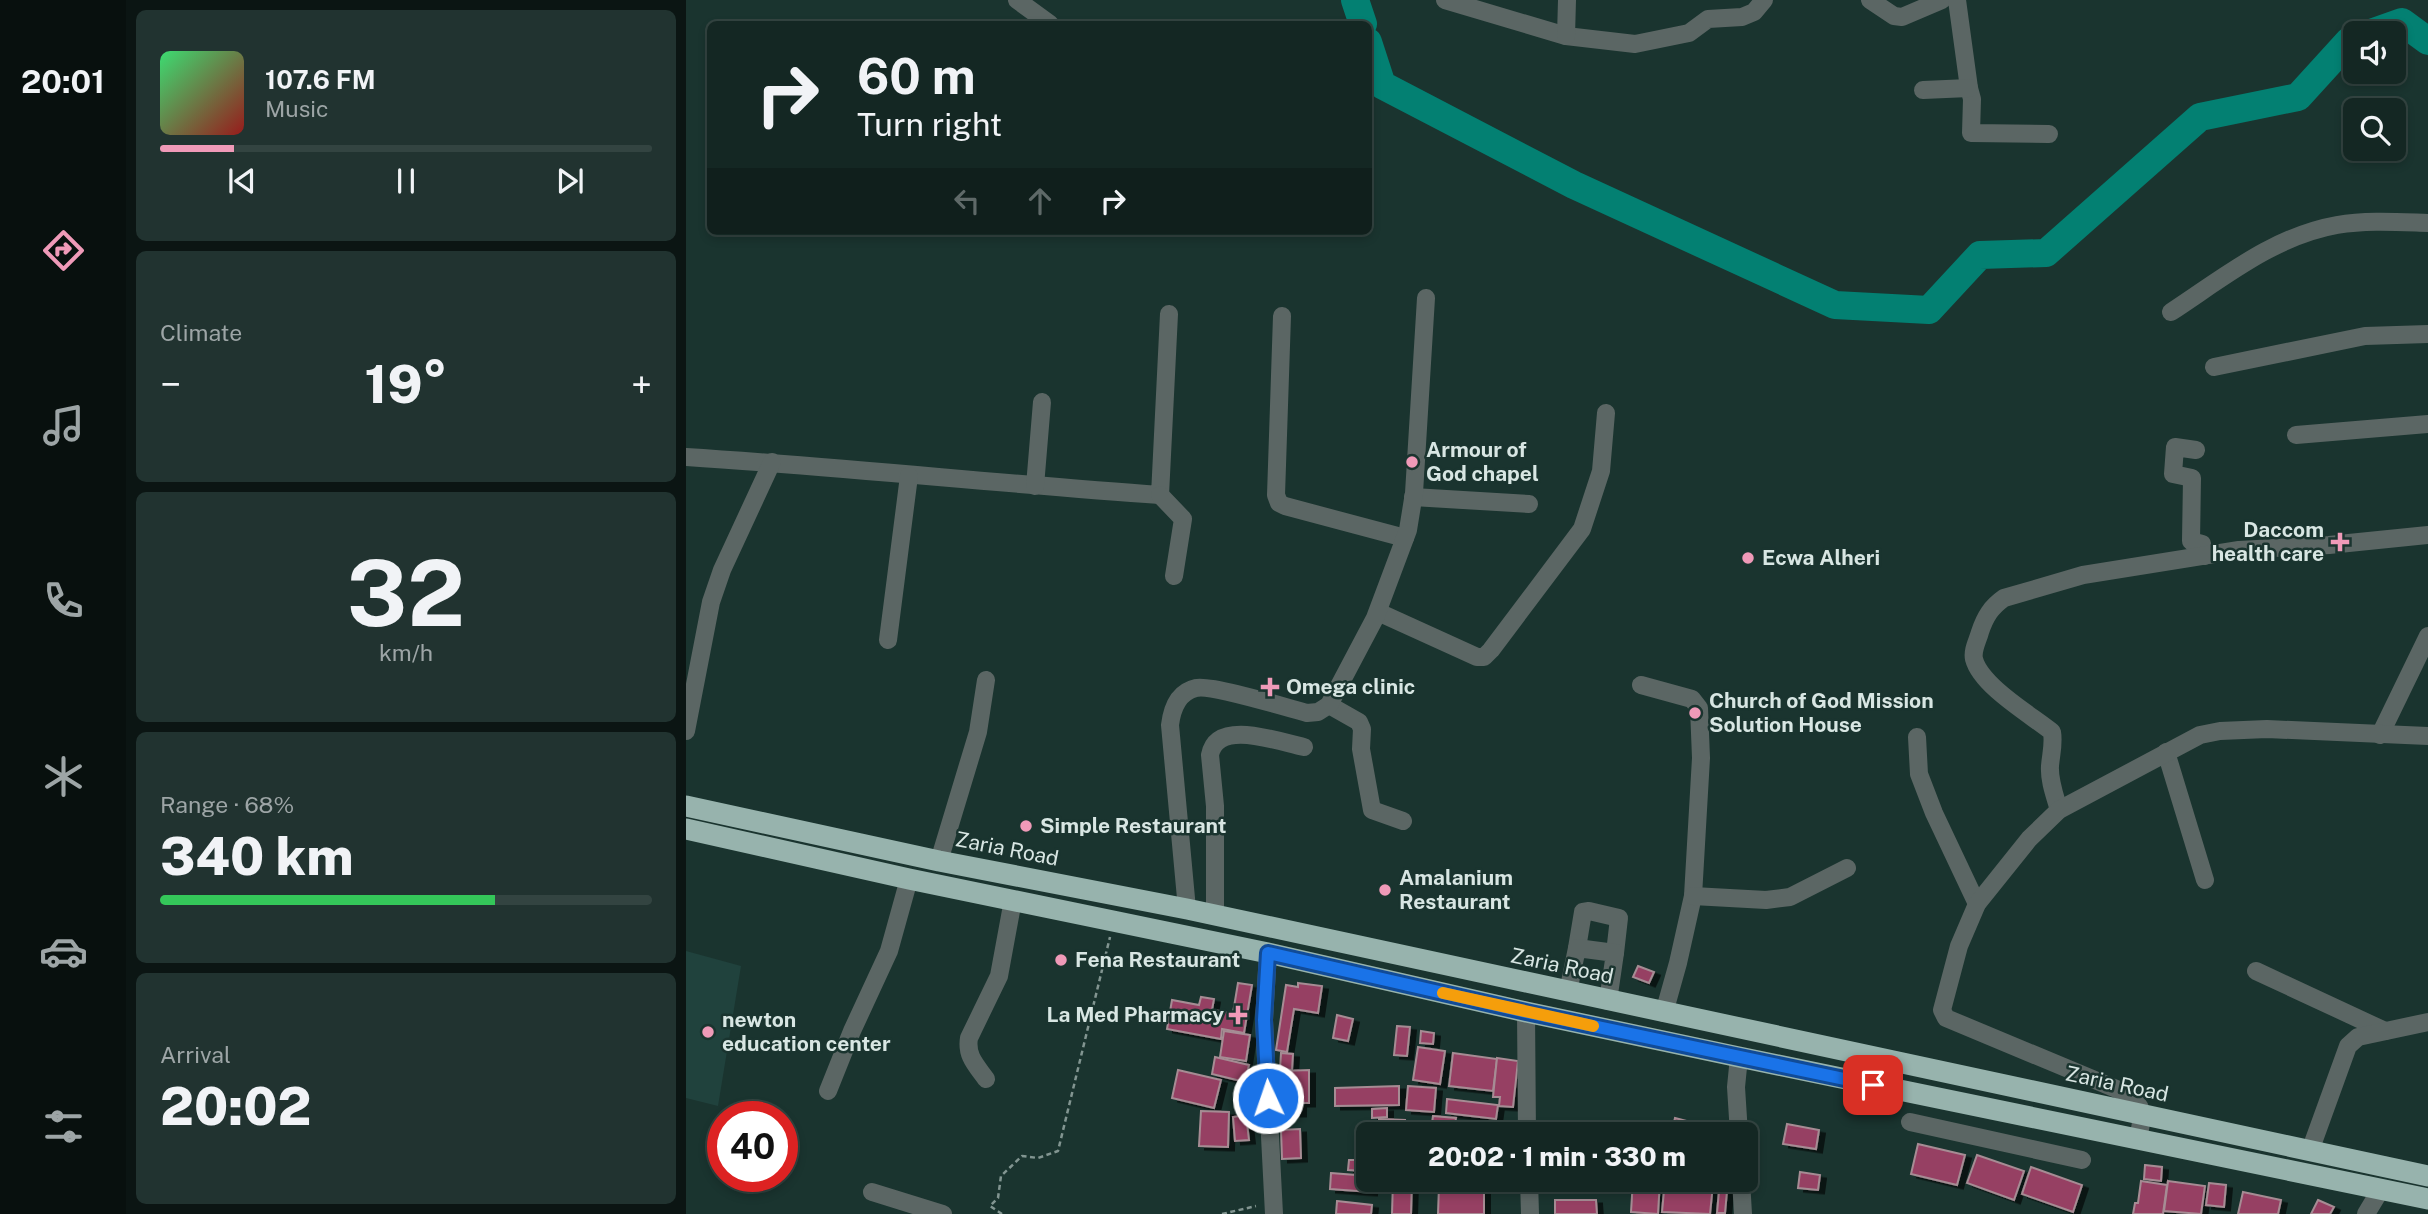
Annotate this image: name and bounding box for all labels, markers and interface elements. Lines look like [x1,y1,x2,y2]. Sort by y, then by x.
map controls [2343,21,2406,161]
button: sound [2343,21,2406,84]
text: 60 m [857,47,976,105]
icon: right [742,49,833,140]
text: 20:01 [21,63,105,100]
text: 107.6 FM [265,64,376,95]
text: Music [265,95,329,122]
button: search [2343,98,2406,161]
text: Turn right [857,106,1002,143]
icon: previous [223,162,261,200]
icon: pause [387,162,425,200]
icon: next [551,162,589,200]
icon: left [948,182,986,220]
icon: ahead [1021,182,1059,220]
icon: right [1094,182,1132,220]
icon: directions [39,226,88,275]
text: Climate [160,319,242,346]
text: 19° [365,354,447,415]
text: − [160,362,181,407]
text: + [631,362,652,407]
icon: music [39,401,88,450]
place label: Armour of God chapel [1426,437,1539,486]
marker: Armour of God chapel [1404,454,1420,470]
place label: Daccom health care [2212,517,2324,566]
marker: Daccom health care [2330,532,2350,552]
text: 32 [347,540,465,646]
place label: Ecwa Alheri [1762,545,1880,570]
marker: Ecwa Alheri [1740,550,1756,566]
icon: phone [39,576,88,625]
text: km/h [379,639,433,666]
place label: Omega clinic [1286,674,1415,699]
marker: Omega clinic [1260,677,1280,697]
place label: Church of God Mission Solution House [1709,688,1934,737]
marker: Church of God Mission Solution House [1687,705,1703,721]
icon: climate [39,752,88,801]
text: Range · 68% [160,791,294,818]
place label: Simple Restaurant [1040,813,1226,838]
marker: Simple Restaurant [1018,818,1034,834]
text: 340 km [160,826,353,887]
street label: Zaria Road [953,826,1061,871]
place label: Amalanium Restaurant [1399,865,1513,914]
marker: Amalanium Restaurant [1377,882,1393,898]
icon: car [39,927,88,976]
street label: Zaria Road [1508,942,1616,989]
place label: Fena Restaurant [1075,947,1240,972]
marker: Fena Restaurant [1053,952,1069,968]
place label: La Med Pharmacy [1047,1002,1224,1027]
place label: newton education center [722,1007,891,1056]
marker: La Med Pharmacy [1230,1007,1246,1023]
marker: newton education center [700,1024,716,1040]
text: Arrival [160,1041,231,1068]
pin [1843,1055,1903,1115]
street label: Zaria Road [2063,1060,2171,1107]
position arrow [1231,1061,1305,1135]
icon: arrive [1854,1066,1892,1104]
text: 20:02 [160,1076,312,1137]
speed limit sign: 40 [707,1101,798,1192]
icon: filters [39,1102,88,1151]
text: 20:02 · 1 min · 330 m [1428,1141,1686,1172]

